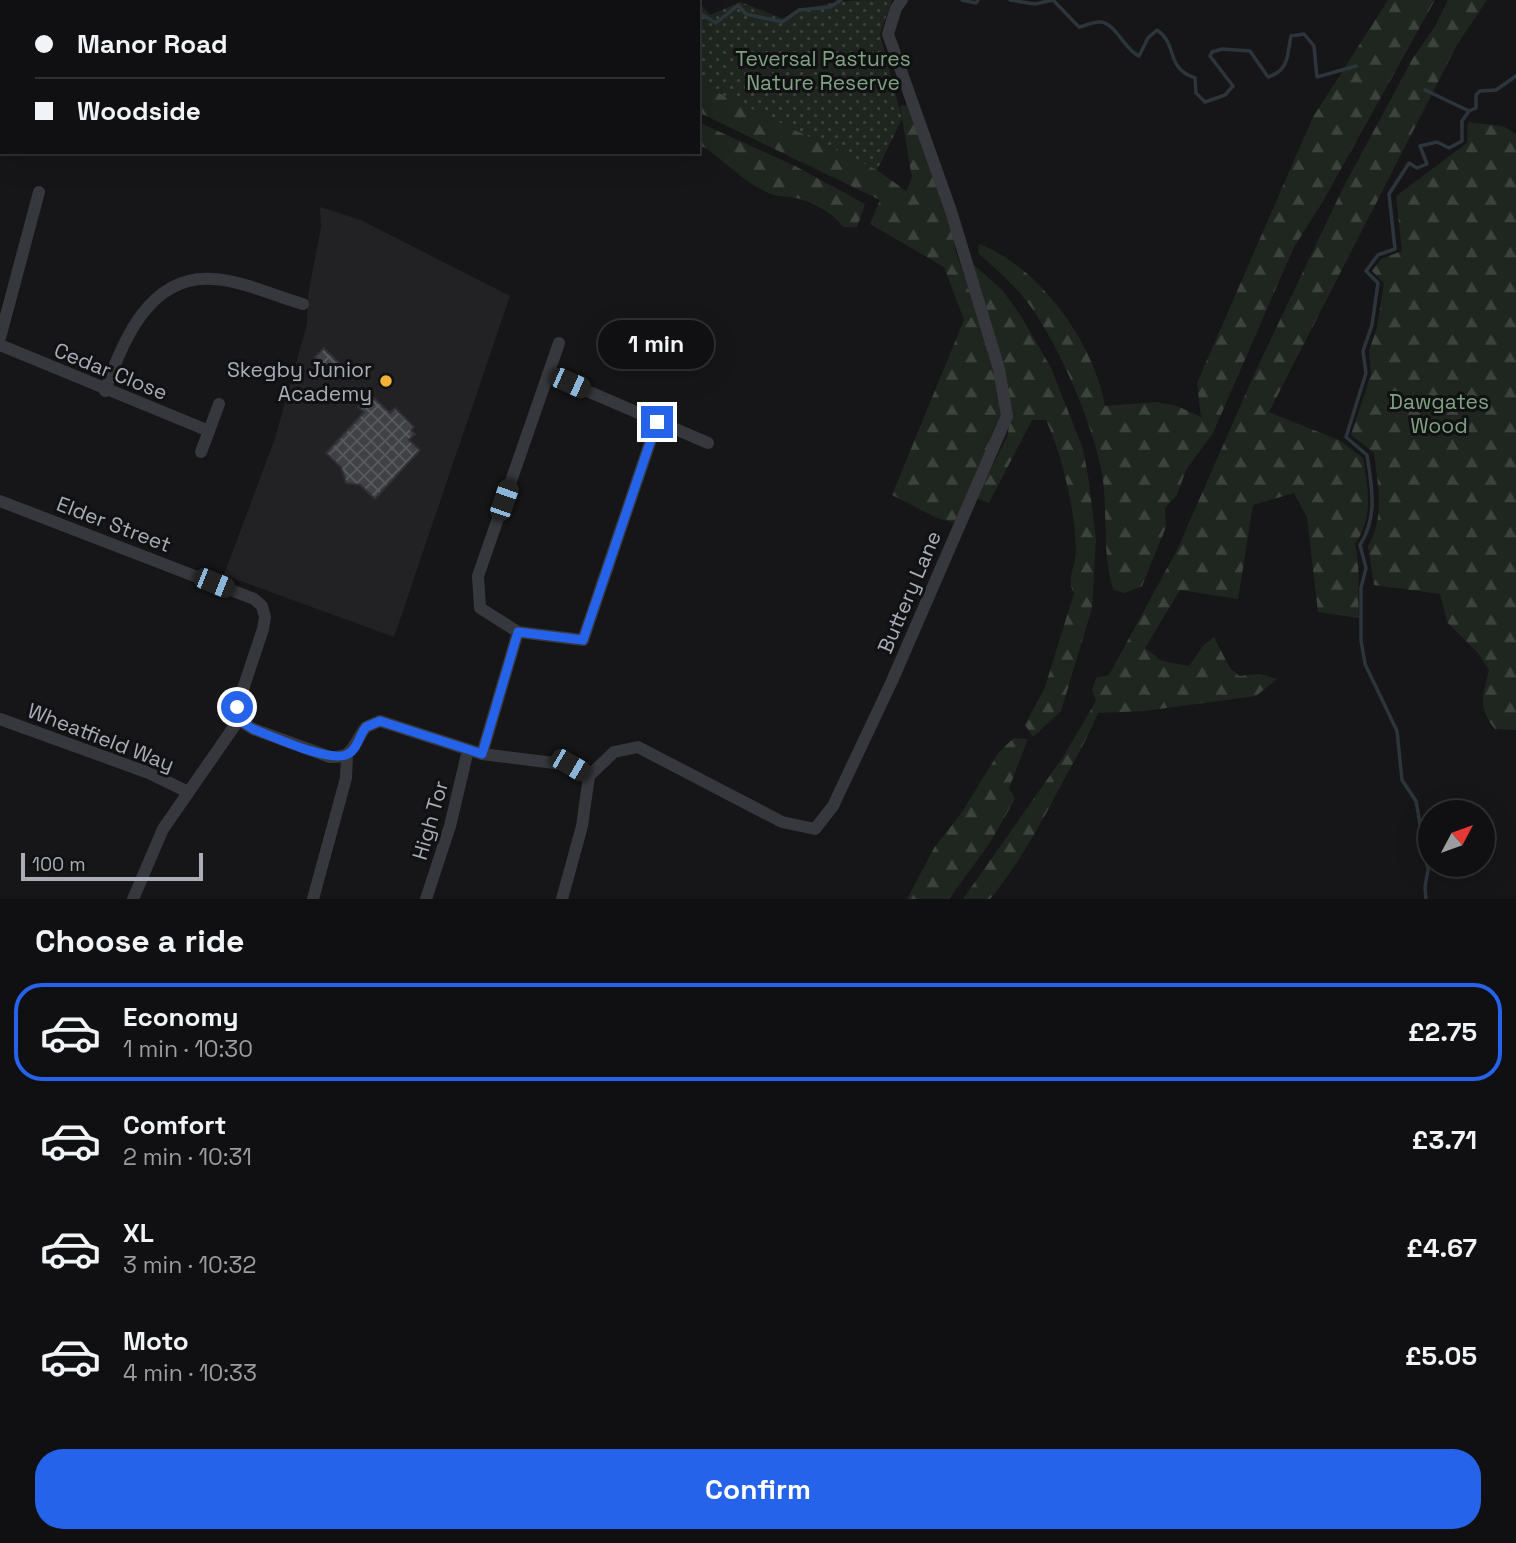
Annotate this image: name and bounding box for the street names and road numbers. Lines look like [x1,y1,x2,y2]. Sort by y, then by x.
street label: Cedar Close [50,336,172,406]
street label: Elder Street [53,490,175,558]
street label: Buttery Lane [871,527,947,657]
street label: Wheatfield Way [24,697,178,777]
street label: High Tor [406,777,454,863]

